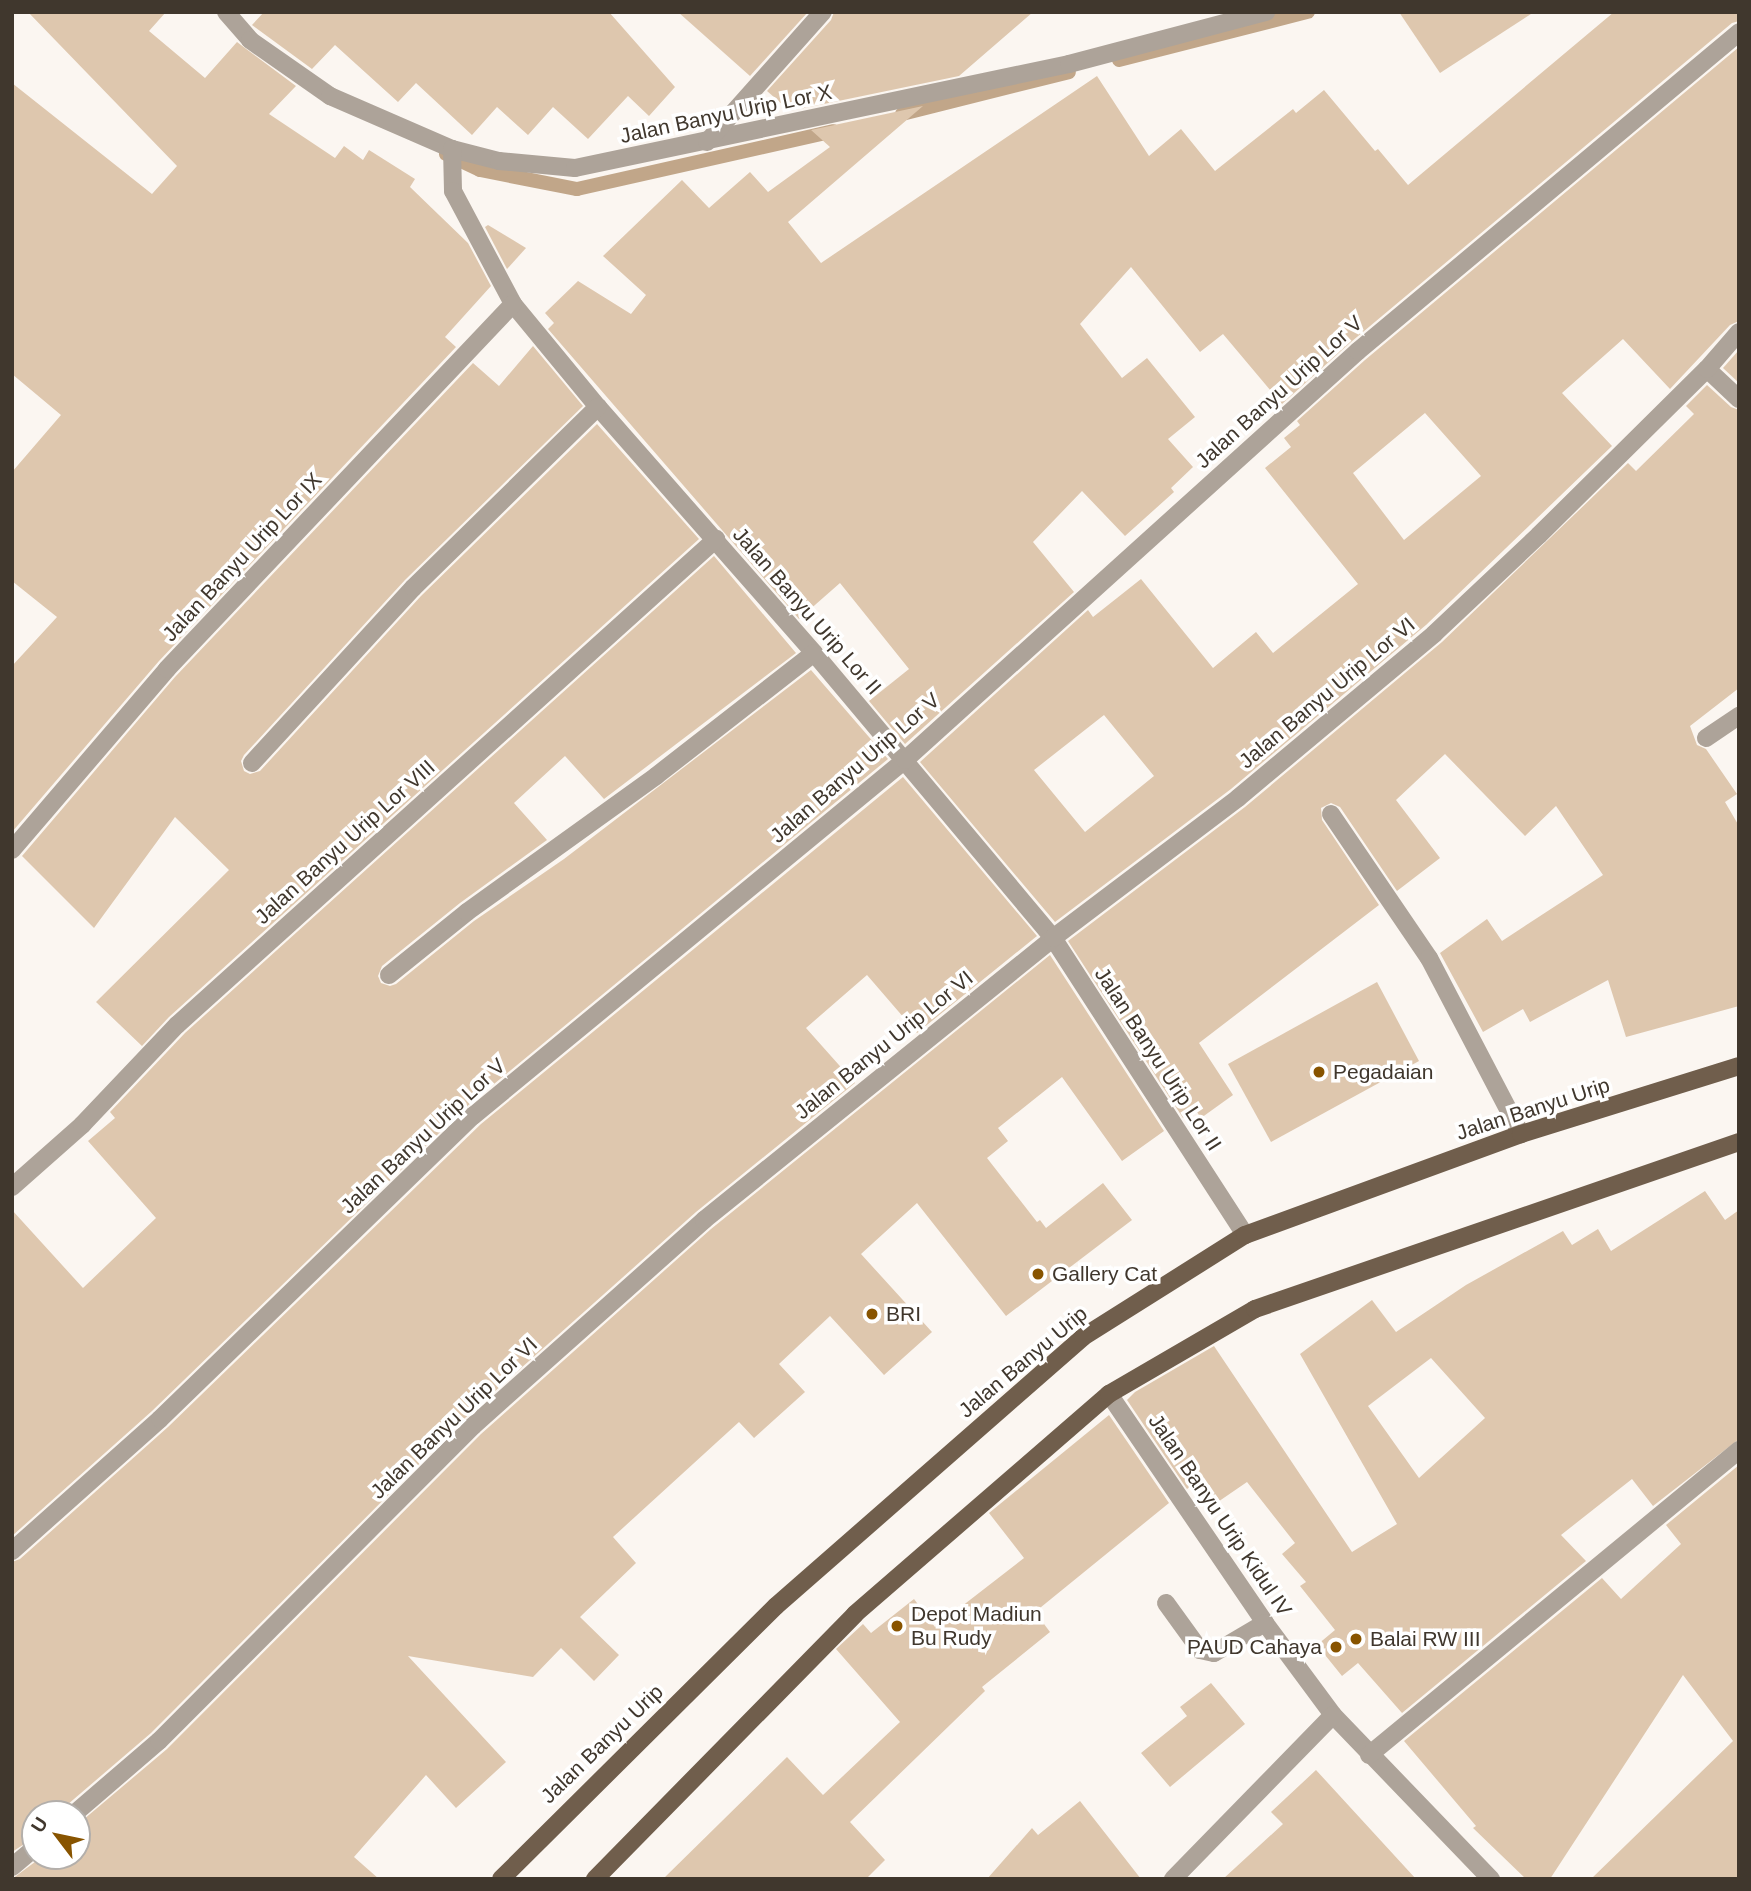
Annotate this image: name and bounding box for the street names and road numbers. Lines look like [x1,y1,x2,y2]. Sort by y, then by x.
street label: Jalan Banyu Urip Lor X [618,79,834,149]
street label: Jalan Banyu Urip Lor V [1190,310,1368,474]
street label: Jalan Banyu Urip Lor IX [157,467,327,647]
street label: Jalan Banyu Urip Lor II [727,522,887,700]
street label: Jalan Banyu Urip Lor VI [1234,612,1420,774]
street label: Jalan Banyu Urip Lor V [765,688,945,848]
street label: Jalan Banyu Urip Lor VIII [250,755,440,929]
street label: Jalan Banyu Urip Lor II [1089,963,1227,1155]
street label: Jalan Banyu Urip Lor VI [790,965,978,1125]
street label: Jalan Banyu Urip Lor V [335,1053,511,1219]
street label: Jalan Banyu Urip [1453,1072,1613,1146]
street label: Jalan Banyu Urip [954,1301,1092,1423]
street label: Jalan Banyu Urip Lor VI [365,1332,543,1504]
street label: Jalan Banyu Urip Kidul IV [1143,1409,1297,1621]
street label: Jalan Banyu Urip [536,1679,668,1809]

